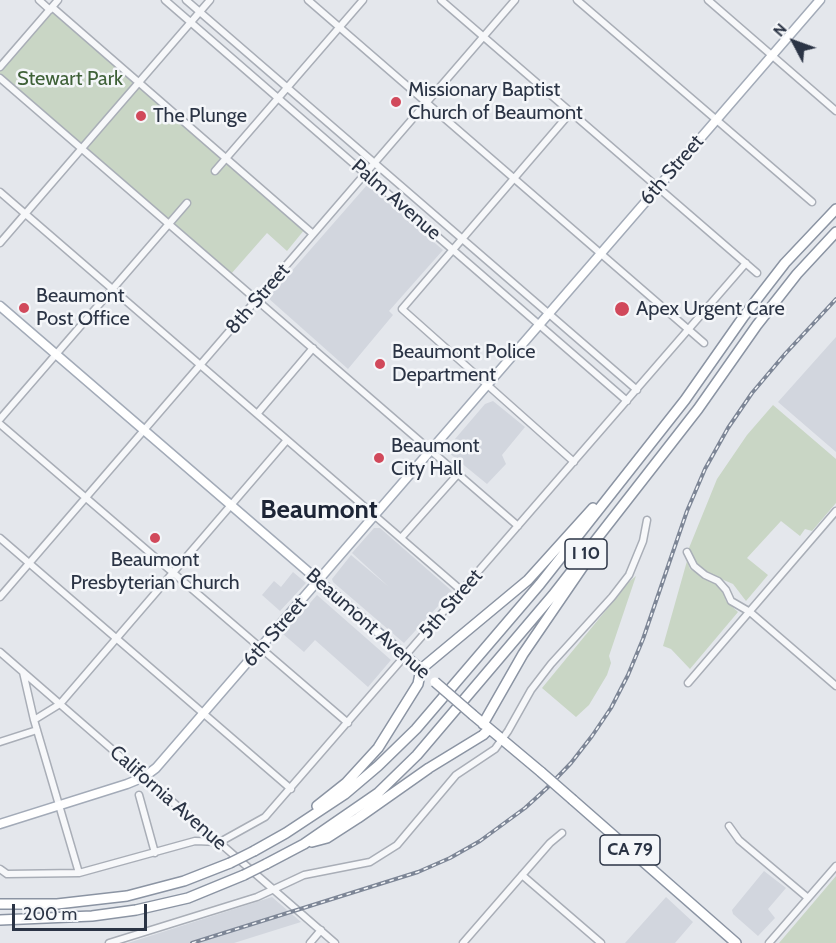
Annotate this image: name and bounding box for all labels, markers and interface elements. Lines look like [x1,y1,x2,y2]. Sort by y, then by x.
north arrow [764,12,824,72]
text: N [769,19,791,40]
park label: Stewart Park [17,67,123,91]
place label: Missionary Baptist Church of Beaumont [408,78,583,125]
marker: Missionary Baptist Church of Beaumont [389,95,403,109]
place label: The Plunge [153,104,247,128]
marker: The Plunge [134,109,148,123]
street label: 6th Street [635,130,709,210]
street label: Palm Avenue [346,155,446,245]
street label: 8th Street [221,259,295,339]
place label: Beaumont Post Office [36,284,130,331]
place label: Apex Urgent Care [636,297,785,321]
marker: Apex Urgent Care [613,300,631,318]
marker: Beaumont Post Office [17,301,31,315]
place label: Beaumont Police Department [392,340,535,387]
marker: Beaumont Police Department [373,357,387,371]
place label: Beaumont City Hall [391,434,480,481]
marker: Beaumont City Hall [372,451,386,465]
district label: Beaumont [260,494,378,526]
marker: Beaumont Presbyterian Church [148,531,162,545]
road number: I 10 [565,539,607,569]
place label: Beaumont Presbyterian Church [70,548,240,595]
street label: Beaumont Avenue [301,564,435,684]
street label: 5th Street [414,564,488,644]
street label: 6th Street [238,592,312,672]
street label: California Avenue [104,741,232,855]
road number: CA 79 [600,835,660,865]
scale bar [15,892,150,930]
text: 200 m [23,903,77,925]

